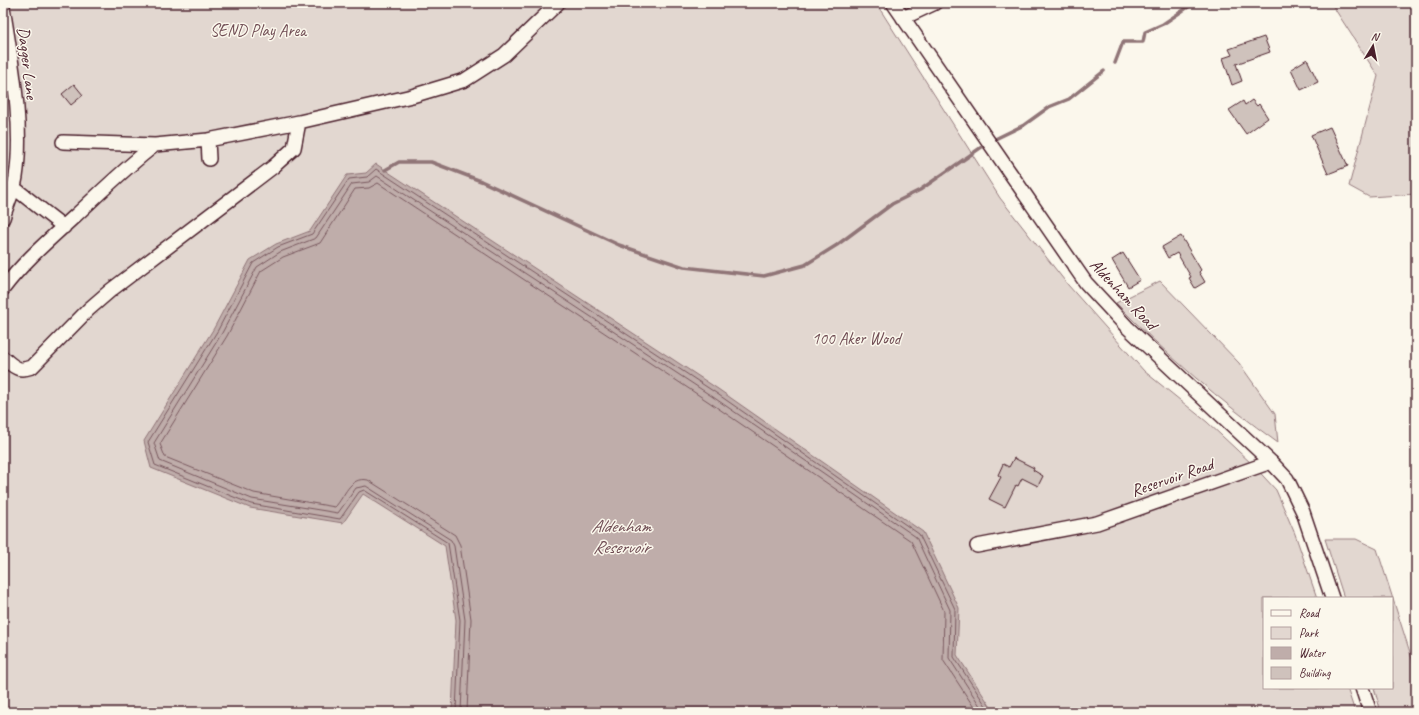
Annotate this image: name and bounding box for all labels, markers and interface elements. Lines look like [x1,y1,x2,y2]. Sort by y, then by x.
park label: SEND Play Area [210,20,308,41]
street label: Dagger Lane [13,26,43,102]
north arrow [1353,26,1393,66]
text: N [1370,29,1381,44]
street label: Aldenham Road [1085,254,1163,336]
park label: 100 Aker Wood [812,328,903,349]
street label: Reservoir Road [1128,453,1219,501]
water label: Aldenham Reservoir [591,515,653,558]
legend [1263,597,1393,689]
text: Road [1299,605,1321,621]
text: Park [1299,625,1320,641]
text: Water [1299,645,1327,661]
text: Building [1299,665,1331,681]

